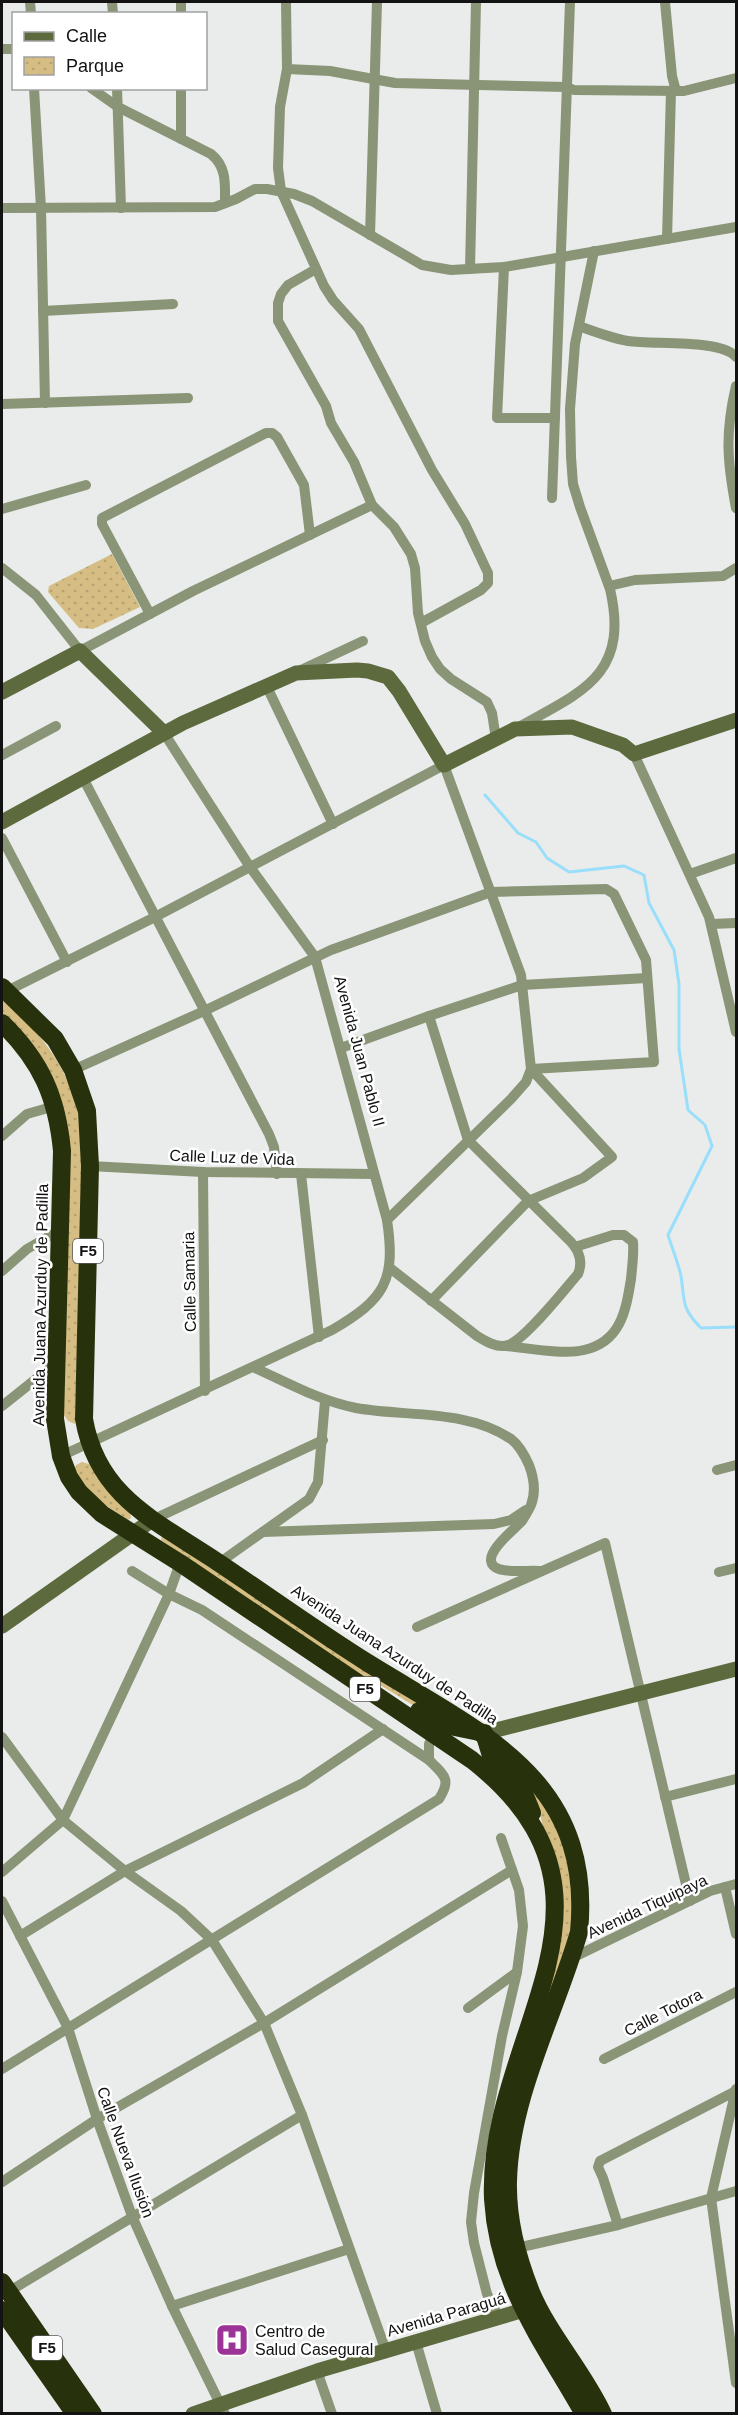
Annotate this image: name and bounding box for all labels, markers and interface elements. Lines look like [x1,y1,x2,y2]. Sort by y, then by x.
legend [12,12,207,90]
text: Calle [66,26,107,46]
text: Parque [66,56,124,76]
street label: Avenida Juan Pablo II [331,974,388,1128]
street label: Calle Luz de Vida [169,1147,295,1168]
street label: Avenida Juana Azurduy de Padilla [30,1184,51,1426]
street label: Calle Samaria [180,1232,199,1332]
road number: F5 [73,1239,103,1263]
street label: Avenida Juana Azurduy de Padilla [288,1581,501,1728]
road number: F5 [350,1677,380,1701]
street label: Avenida Tiquipaya [584,1871,710,1942]
street label: Calle Totora [621,1986,705,2039]
street label: Calle Nueva Ilusión [94,2084,157,2220]
street label: Avenida Paraguá [385,2289,507,2340]
hospital icon: Centro de Salud Casegural [214,2322,250,2358]
place label: Centro de Salud Casegural [255,2323,373,2358]
road number: F5 [32,2336,62,2360]

